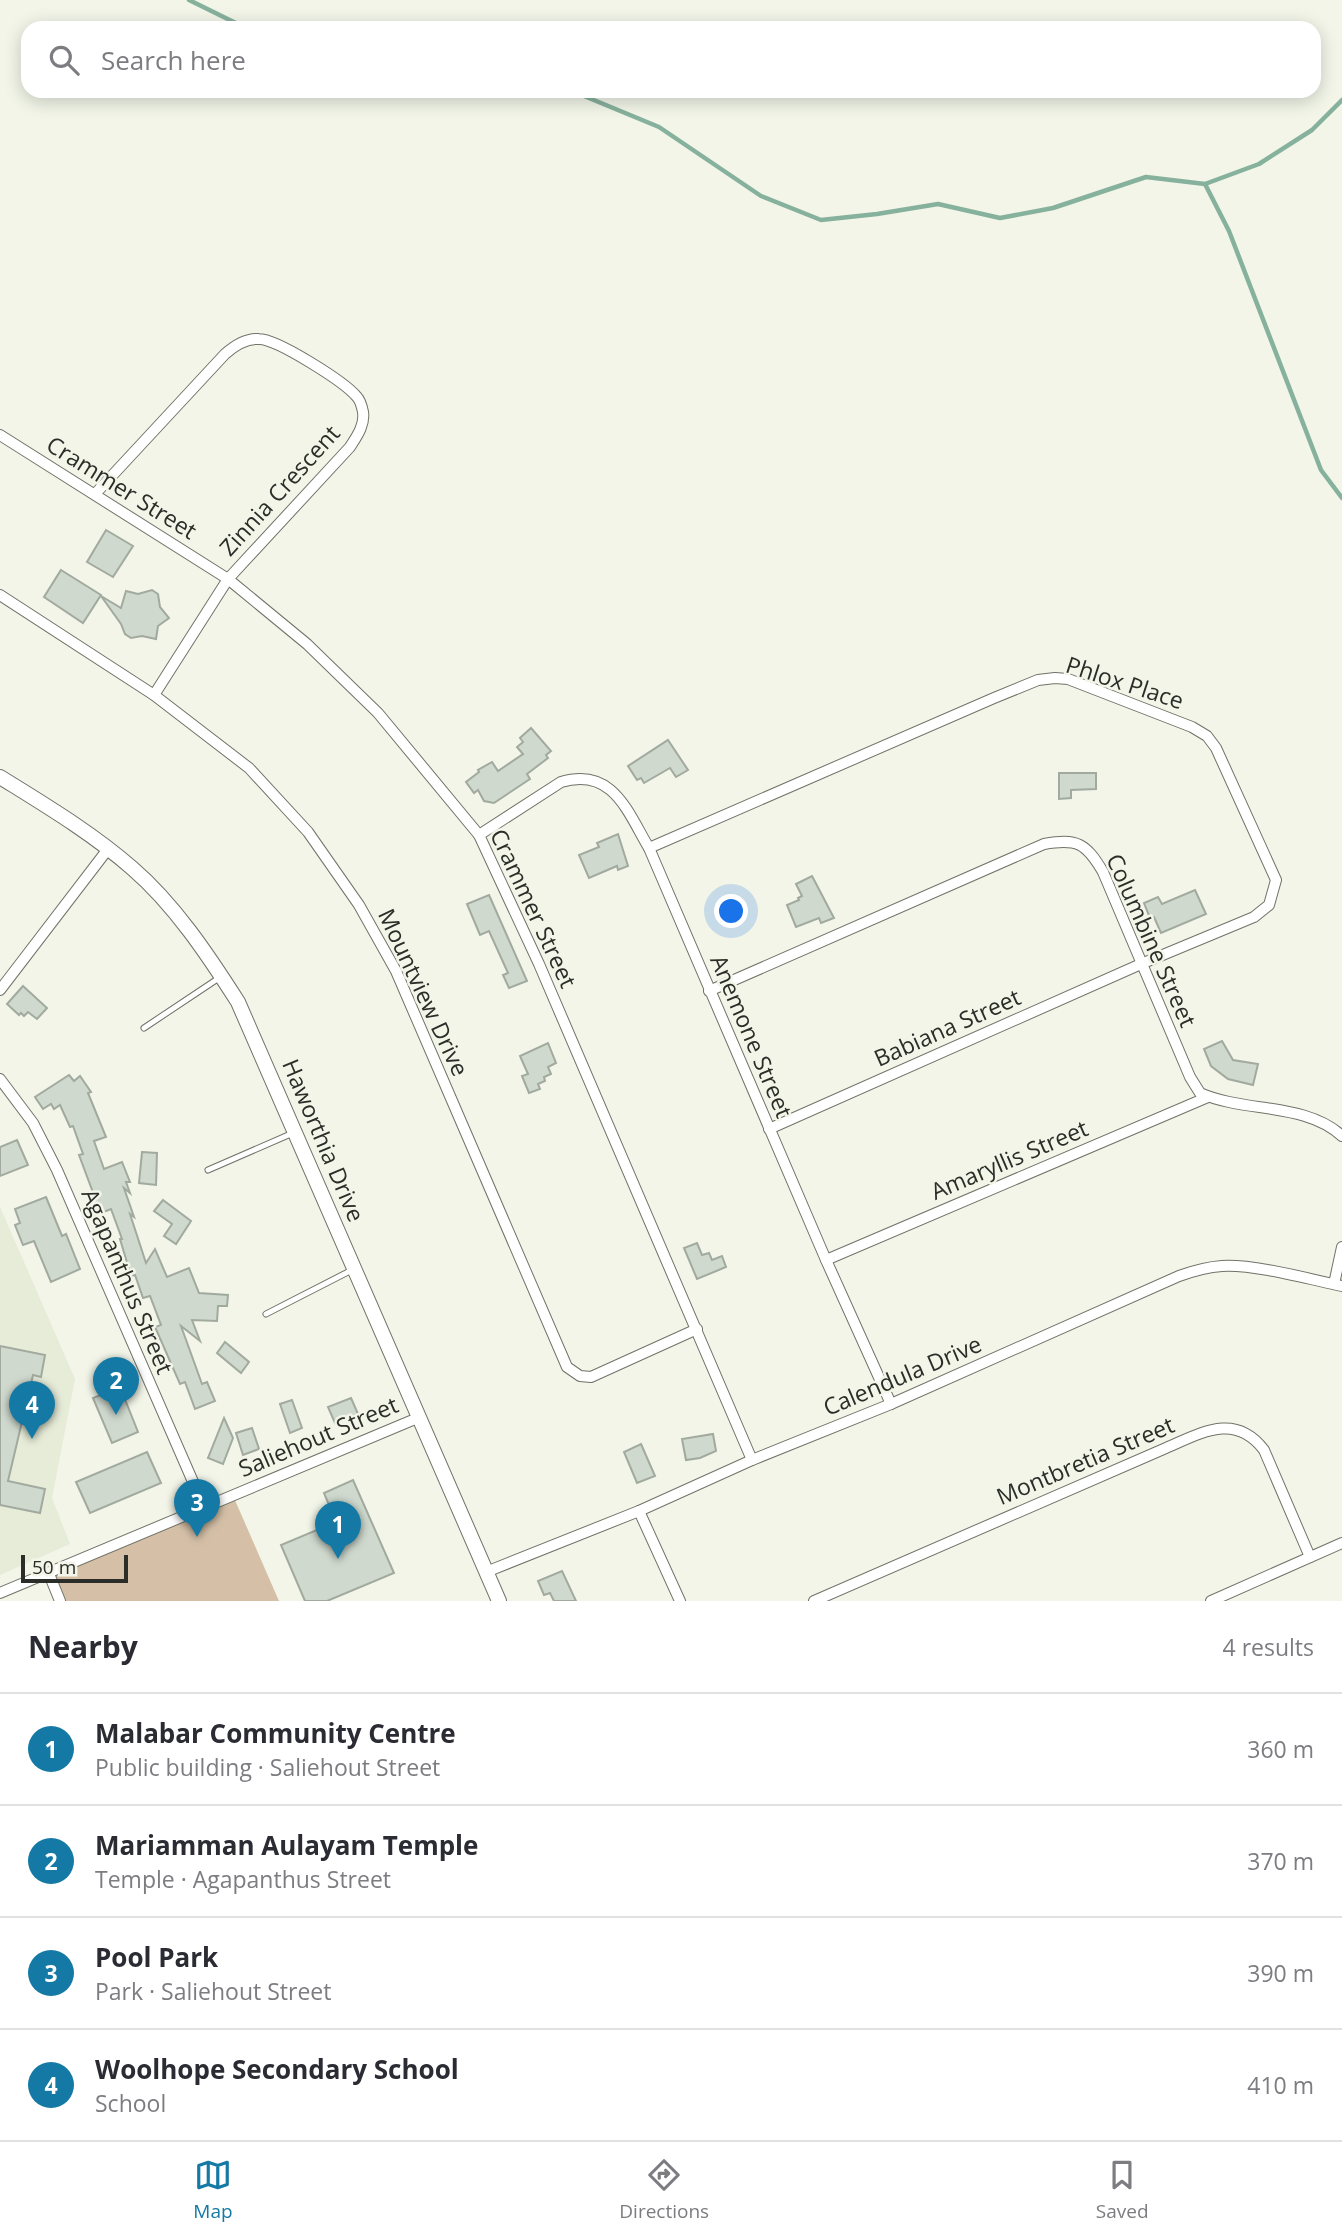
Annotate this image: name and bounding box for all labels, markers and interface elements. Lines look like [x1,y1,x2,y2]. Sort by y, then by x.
search box [21,21,1321,98]
icon: search [45,41,83,79]
text: Search here [101,42,246,78]
street label: Zinnia Crescent [212,418,346,562]
street label: Crammer Street [41,428,203,546]
street label: Phlox Place [1062,648,1188,716]
street label: Crammer Street [483,823,585,993]
street label: Columbine Street [1099,848,1205,1032]
your location [714,894,748,928]
street label: Mountview Drive [371,903,477,1081]
street label: Anemone Street [703,950,801,1122]
street label: Babiana Street [869,980,1025,1074]
street label: Haworthia Drive [275,1054,373,1226]
street label: Amaryllis Street [925,1111,1093,1207]
street label: Agapanthus Street [75,1183,181,1379]
street label: Calendula Drive [818,1327,986,1423]
pin: 2 [93,1357,139,1415]
pin: 4 [9,1381,55,1439]
street label: Saliehout Street [233,1388,403,1484]
street label: Montbretia Street [991,1408,1179,1512]
pin: 3 [174,1479,220,1537]
pin: 1 [315,1501,361,1559]
scale bar [21,1552,128,1584]
text: 50 m [32,1554,76,1580]
text: Nearby [28,1626,138,1667]
text: 4 results [1223,1631,1314,1663]
text: Malabar Community Centre [95,1715,456,1751]
text: 1 [44,1733,58,1765]
text: 360 m [1247,1733,1314,1765]
text: Public building · Saliehout Street [95,1751,440,1783]
text: Mariamman Aulayam Temple [95,1827,478,1863]
text: 2 [44,1845,58,1877]
text: 370 m [1247,1845,1314,1877]
text: Temple · Agapanthus Street [95,1863,391,1895]
text: Pool Park [95,1939,218,1975]
text: 3 [44,1957,58,1989]
text: 390 m [1247,1957,1314,1989]
text: Park · Saliehout Street [95,1975,331,2007]
text: Woolhope Secondary School [95,2051,459,2087]
text: 4 [44,2069,58,2101]
text: 410 m [1247,2069,1314,2101]
text: School [95,2087,166,2119]
tab: Map [193,2156,233,2224]
tab: Directions [619,2156,709,2224]
tab: Saved [1096,2156,1149,2224]

